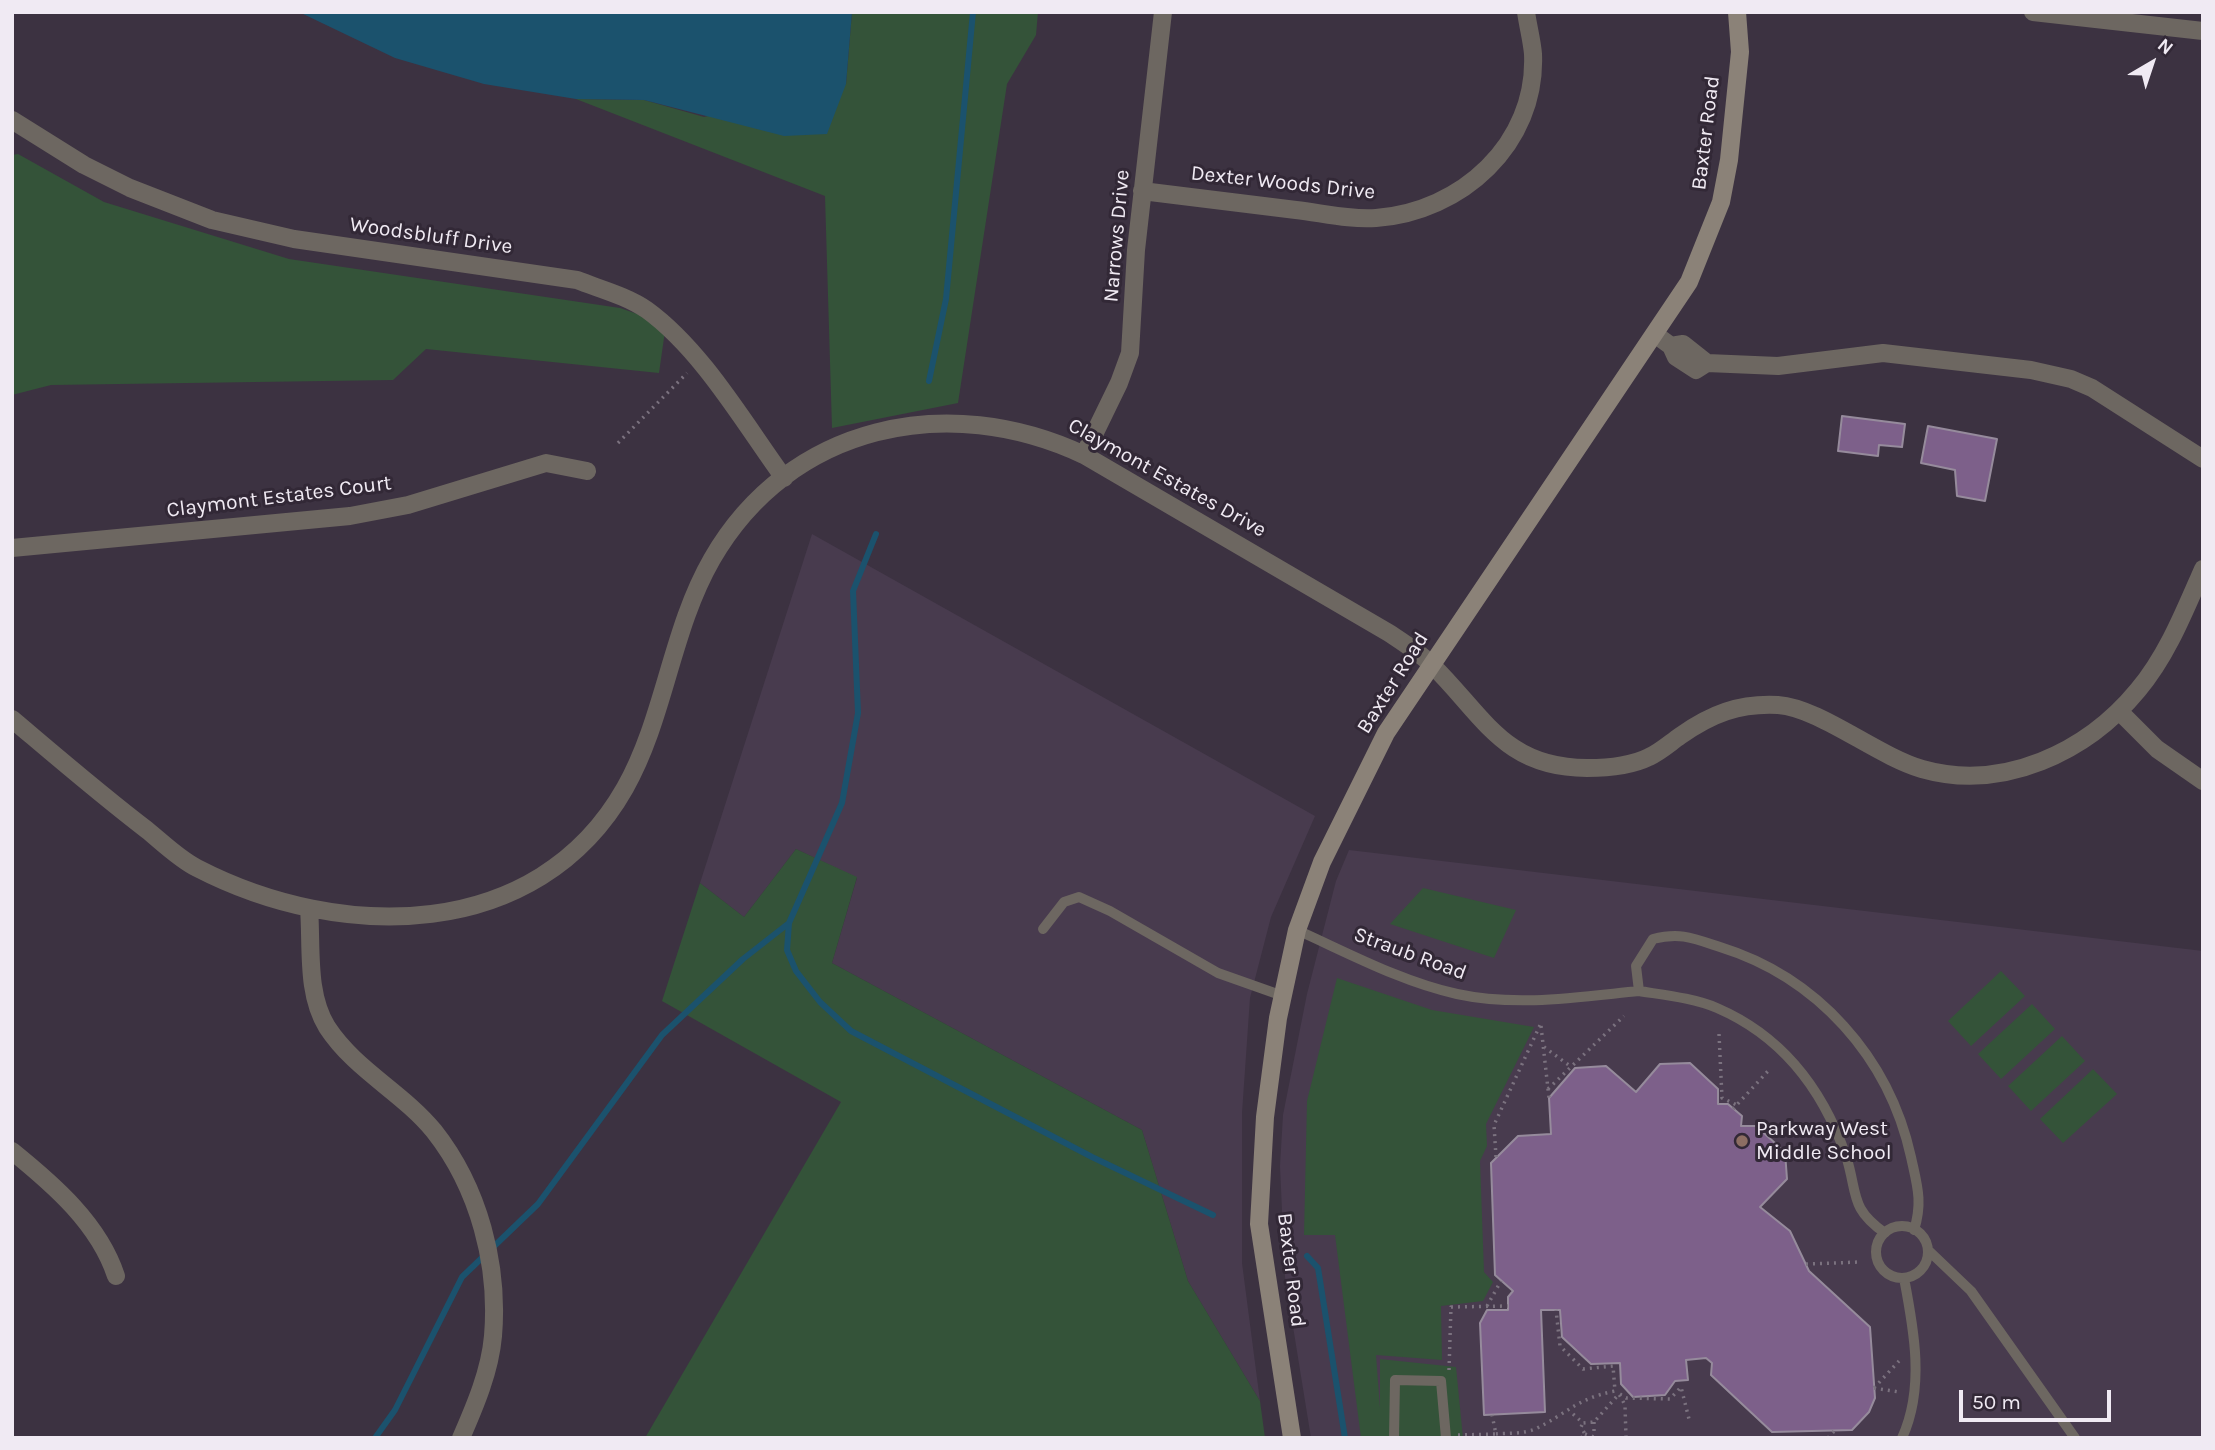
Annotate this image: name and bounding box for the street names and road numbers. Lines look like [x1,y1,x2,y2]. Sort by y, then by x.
street label: Baxter Road [1686,74,1726,192]
street label: Dexter Woods Drive [1190,161,1376,205]
street label: Narrows Drive [1099,169,1135,303]
street label: Woodsbluff Drive [348,212,514,260]
street label: Claymont Estates Drive [1063,413,1271,543]
street label: Claymont Estates Court [165,471,393,523]
street label: Baxter Road [1352,628,1434,738]
street label: Straub Road [1350,922,1470,986]
street label: Baxter Road [1271,1211,1311,1329]

